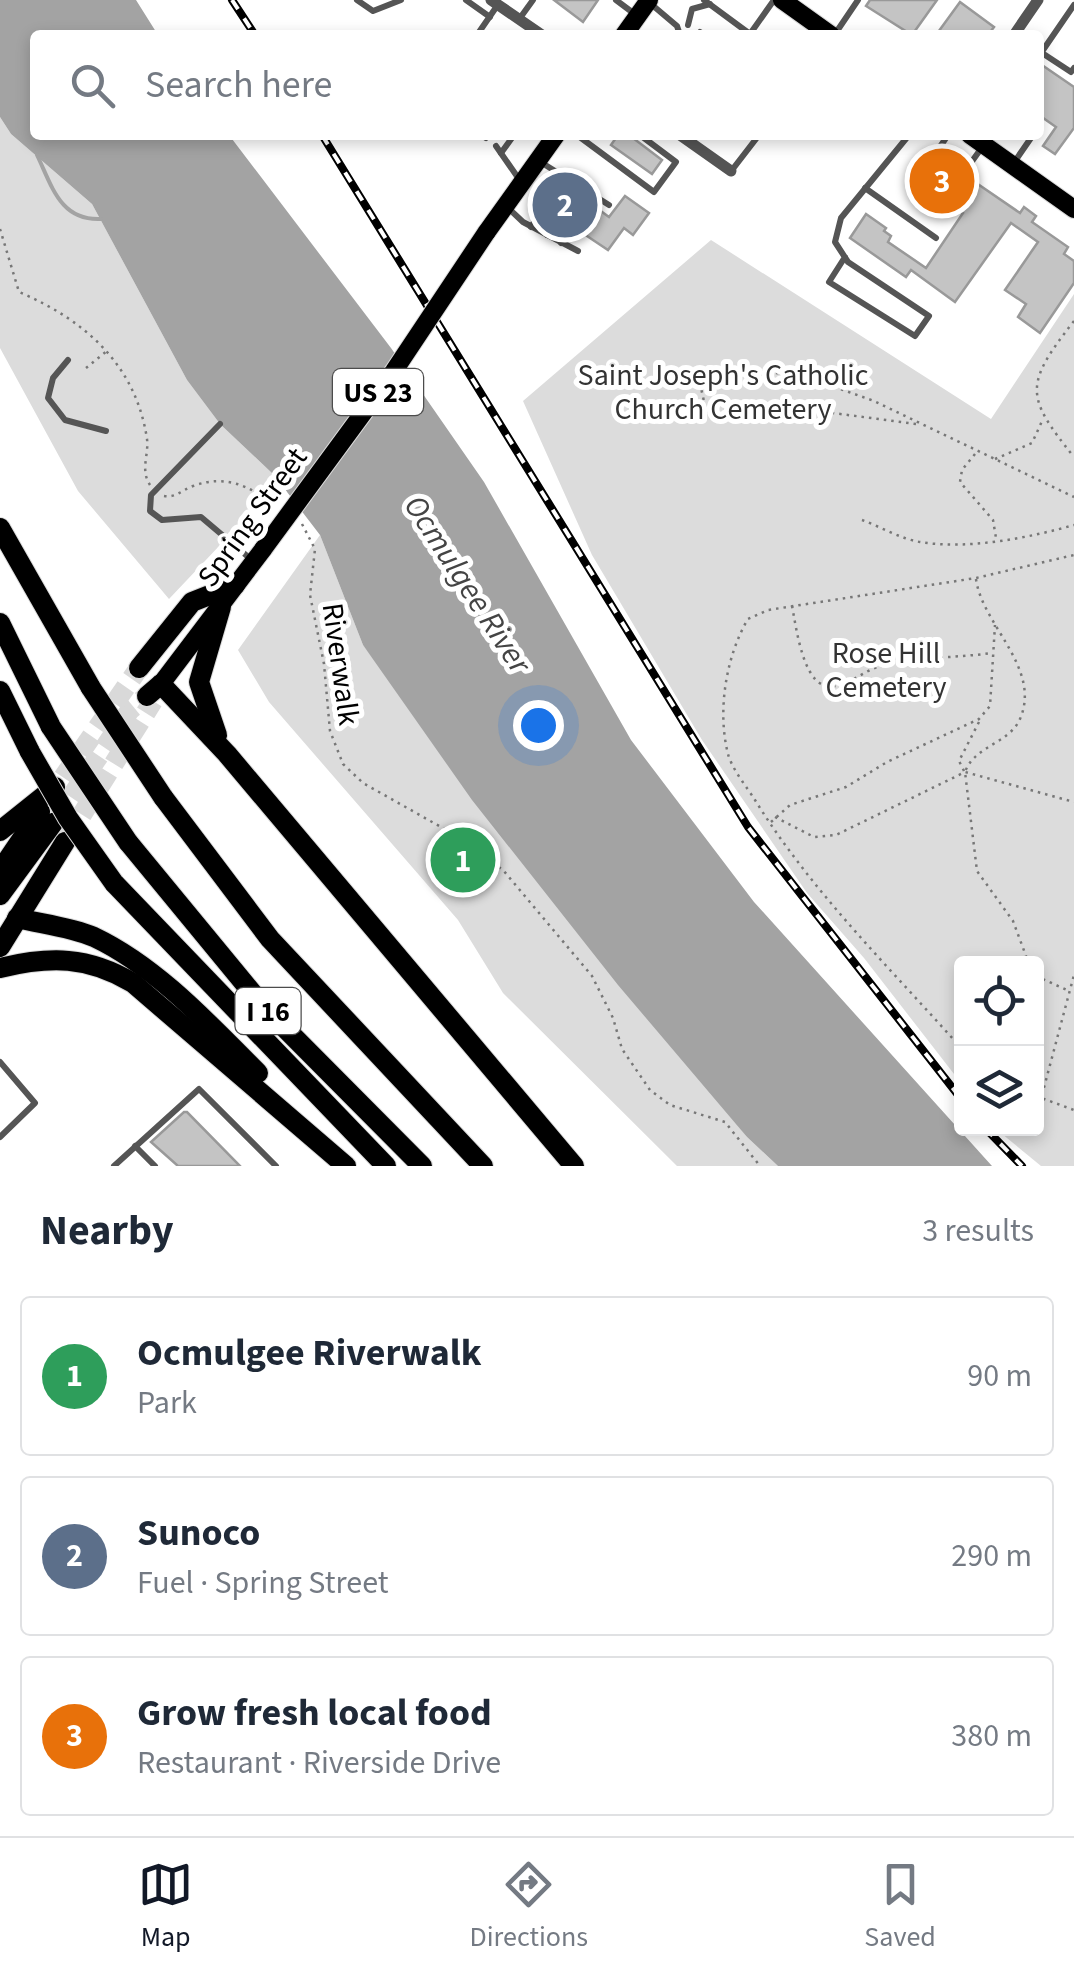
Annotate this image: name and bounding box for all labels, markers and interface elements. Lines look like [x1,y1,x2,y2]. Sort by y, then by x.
search box [30,30,1044,140]
icon: search [65,58,120,113]
text: Search here [145,58,332,112]
pin: 3 [910,144,974,218]
pin: 2 [532,168,598,242]
park label: Saint Joseph's Catholic Church Cemetery [578,354,868,431]
road number: US 23 [333,369,423,415]
street label: Spring Street [187,439,318,596]
water label: Ocmulgee River [392,486,543,684]
street label: Riverwalk [311,600,370,728]
park label: Rose Hill Cemetery [825,632,947,709]
your location [513,700,564,751]
pin: 1 [430,822,496,898]
map controls [954,956,1044,1136]
button: locate [954,956,1044,1046]
road number: I 16 [236,988,300,1034]
button: layers [954,1046,1044,1136]
text: Nearby [40,1201,174,1261]
text: 3 results [922,1208,1034,1254]
text: Ocmulgee Riverwalk [137,1326,482,1380]
text: 1 [66,1353,83,1399]
text: 90 m [967,1353,1032,1399]
text: Park [137,1380,197,1426]
text: Sunoco [137,1506,260,1560]
text: 2 [66,1533,83,1579]
text: 290 m [951,1533,1032,1579]
text: Fuel · Spring Street [137,1560,389,1606]
text: Grow fresh local food [137,1686,492,1740]
text: 3 [66,1713,83,1759]
text: 380 m [951,1713,1032,1759]
text: Restaurant · Riverside Drive [137,1740,501,1786]
tab: Map [138,1857,193,1957]
tab: Directions [470,1857,588,1957]
tab: Saved [864,1857,936,1957]

